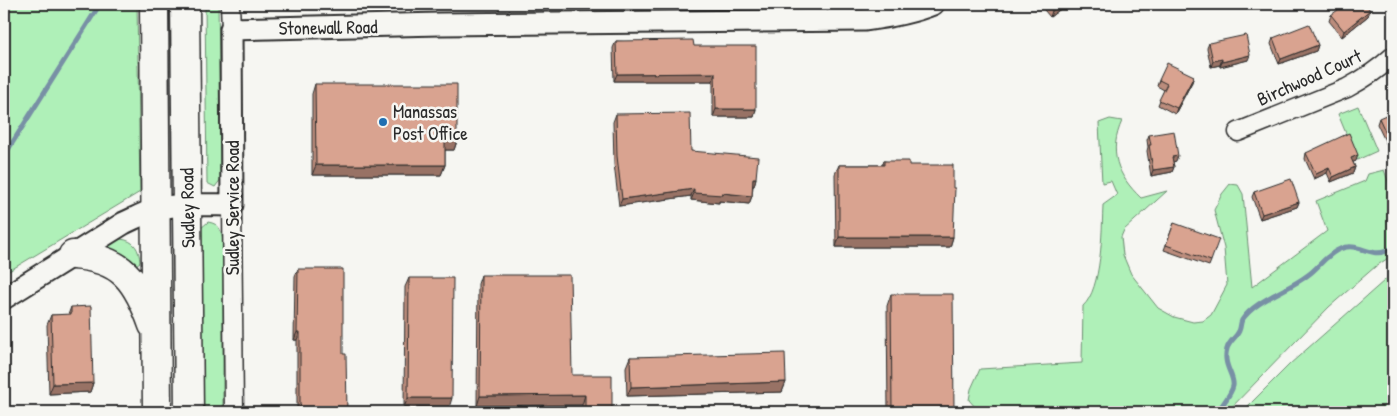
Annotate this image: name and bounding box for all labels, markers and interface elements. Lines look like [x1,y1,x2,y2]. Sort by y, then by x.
street label: Stonewall Road [278,13,378,41]
street label: Birchwood Court [1253,42,1366,112]
place label: Manassas Post Office [393,98,468,146]
marker: Manassas Post Office [377,116,389,128]
street label: Sudley Service Road [219,140,245,275]
street label: Sudley Road [173,167,201,248]

